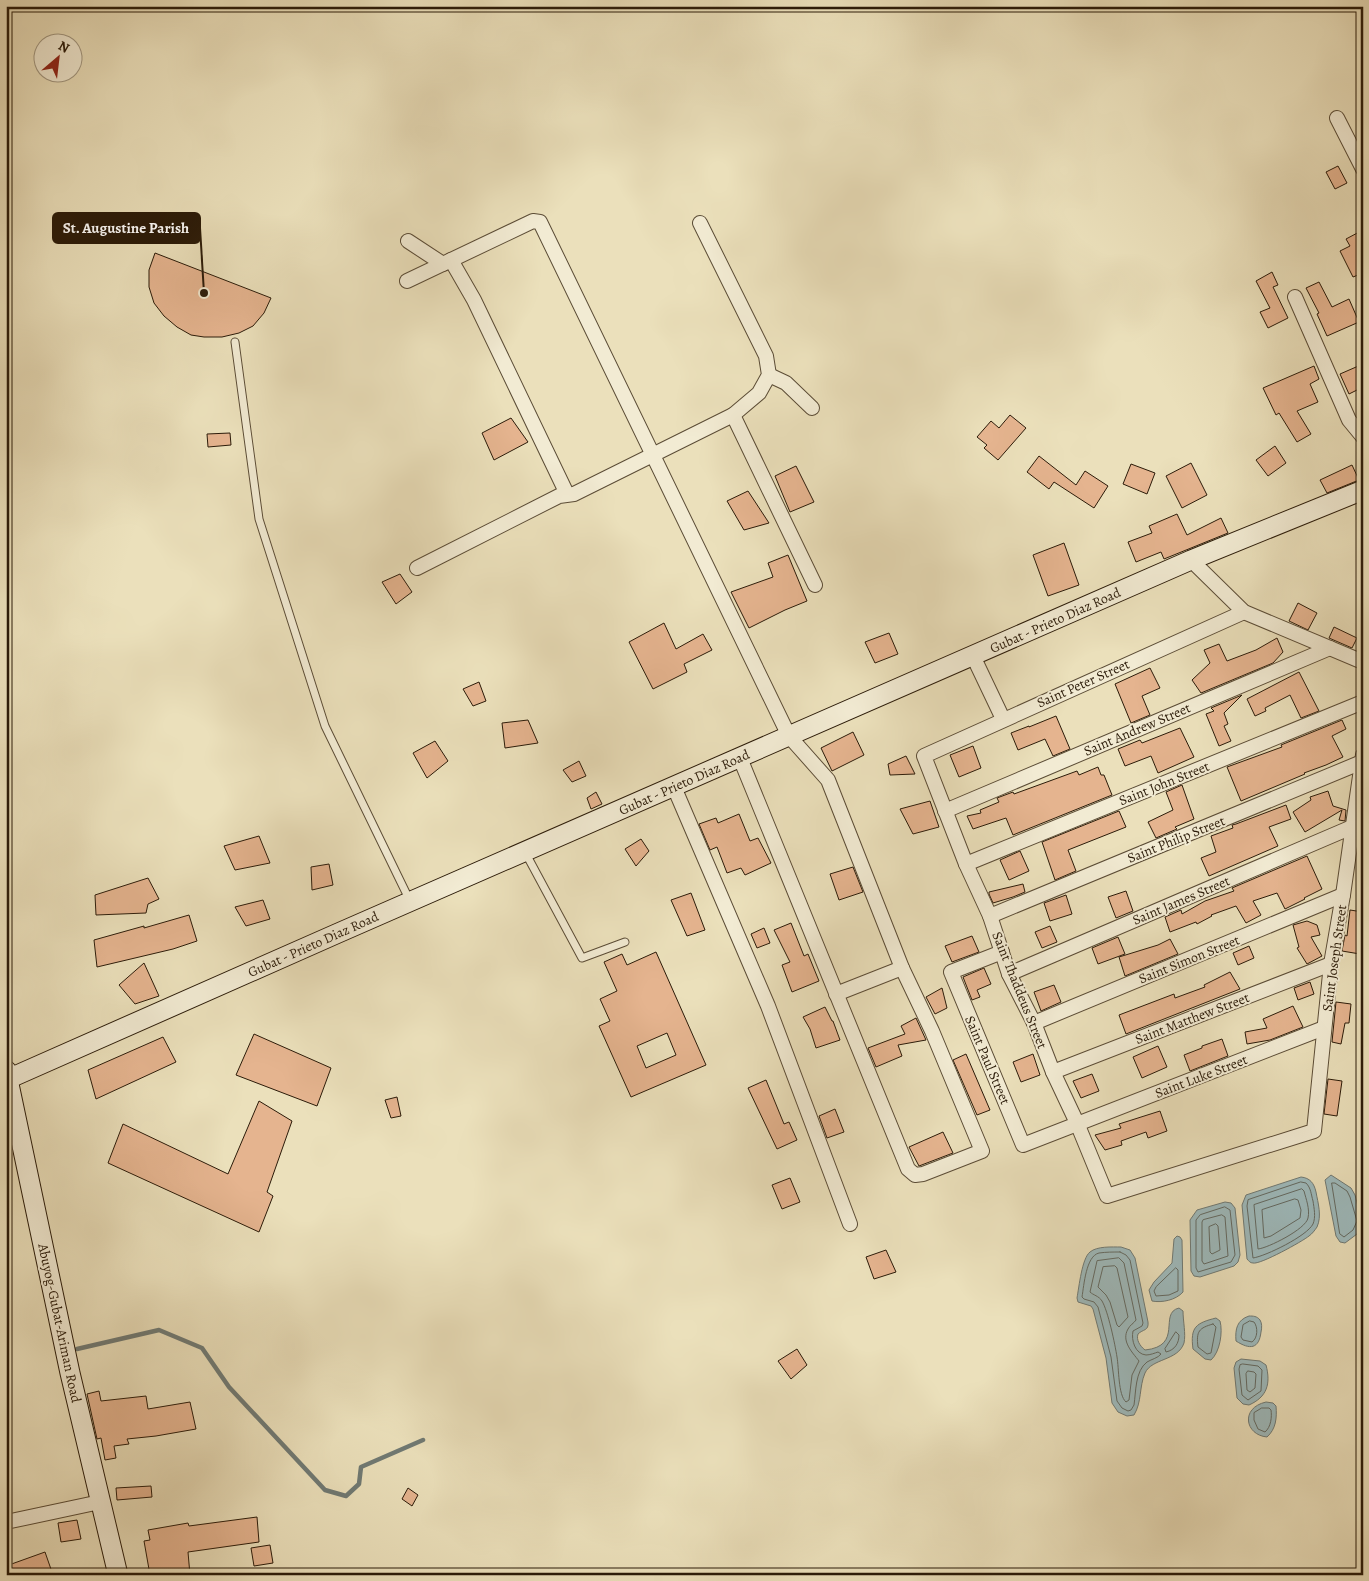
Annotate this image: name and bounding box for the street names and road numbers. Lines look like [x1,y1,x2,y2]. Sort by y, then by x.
street label: Gubat - Prieto Diaz Road [987,583,1124,658]
street label: Saint Peter Street [1034,654,1133,712]
street label: Saint Andrew Street [1081,698,1194,761]
street label: Gubat - Prieto Diaz Road [616,745,753,820]
street label: Saint John Street [1116,757,1213,810]
street label: Saint Philip Street [1125,811,1228,868]
street label: Saint James Street [1130,871,1233,930]
street label: Saint Joseph Street [1318,903,1351,1013]
street label: Gubat - Prieto Diaz Road [245,907,382,982]
street label: Saint Thaddeus Street [987,929,1052,1052]
street label: Saint Simon Street [1136,930,1243,988]
street label: Saint Matthew Street [1132,988,1252,1049]
street label: Saint Paul Street [960,1013,1015,1108]
street label: Saint Luke Street [1152,1050,1250,1103]
street label: Abuyog-Gubat-Ariman Road [33,1241,86,1405]

